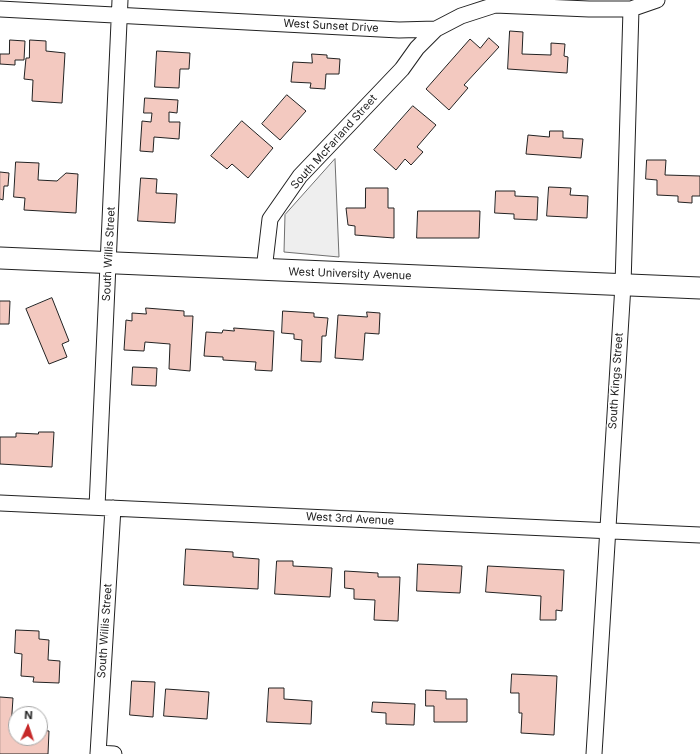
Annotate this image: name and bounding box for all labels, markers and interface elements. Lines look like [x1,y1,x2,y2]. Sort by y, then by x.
street label: West Sunset Drive [283,17,379,35]
street label: South McFarland Street [288,92,380,192]
street label: South Willis Street [100,206,118,302]
street label: West University Avenue [288,265,412,283]
street label: South Kings Street [606,332,626,430]
street label: West 3rd Avenue [306,510,394,528]
street label: South Willis Street [95,583,115,679]
north arrow [8,706,48,746]
text: N [24,708,33,722]

